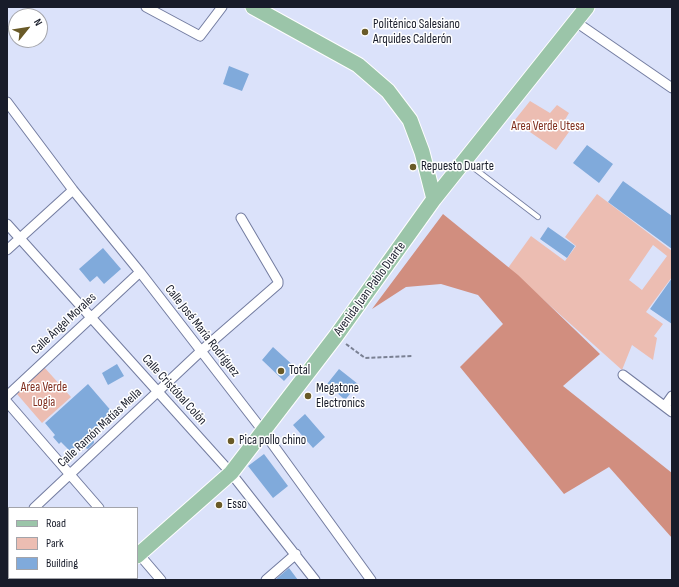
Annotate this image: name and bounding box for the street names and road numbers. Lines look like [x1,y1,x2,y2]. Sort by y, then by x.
street label: Avenida Juan Pablo Duarte [331,239,409,339]
street label: Calle José María Rodríguez [161,282,243,380]
street label: Calle Ángel Morales [28,290,100,358]
street label: Calle Cristóbal Colón [138,352,210,428]
street label: Calle Ramón Matías Mella [55,385,145,471]

